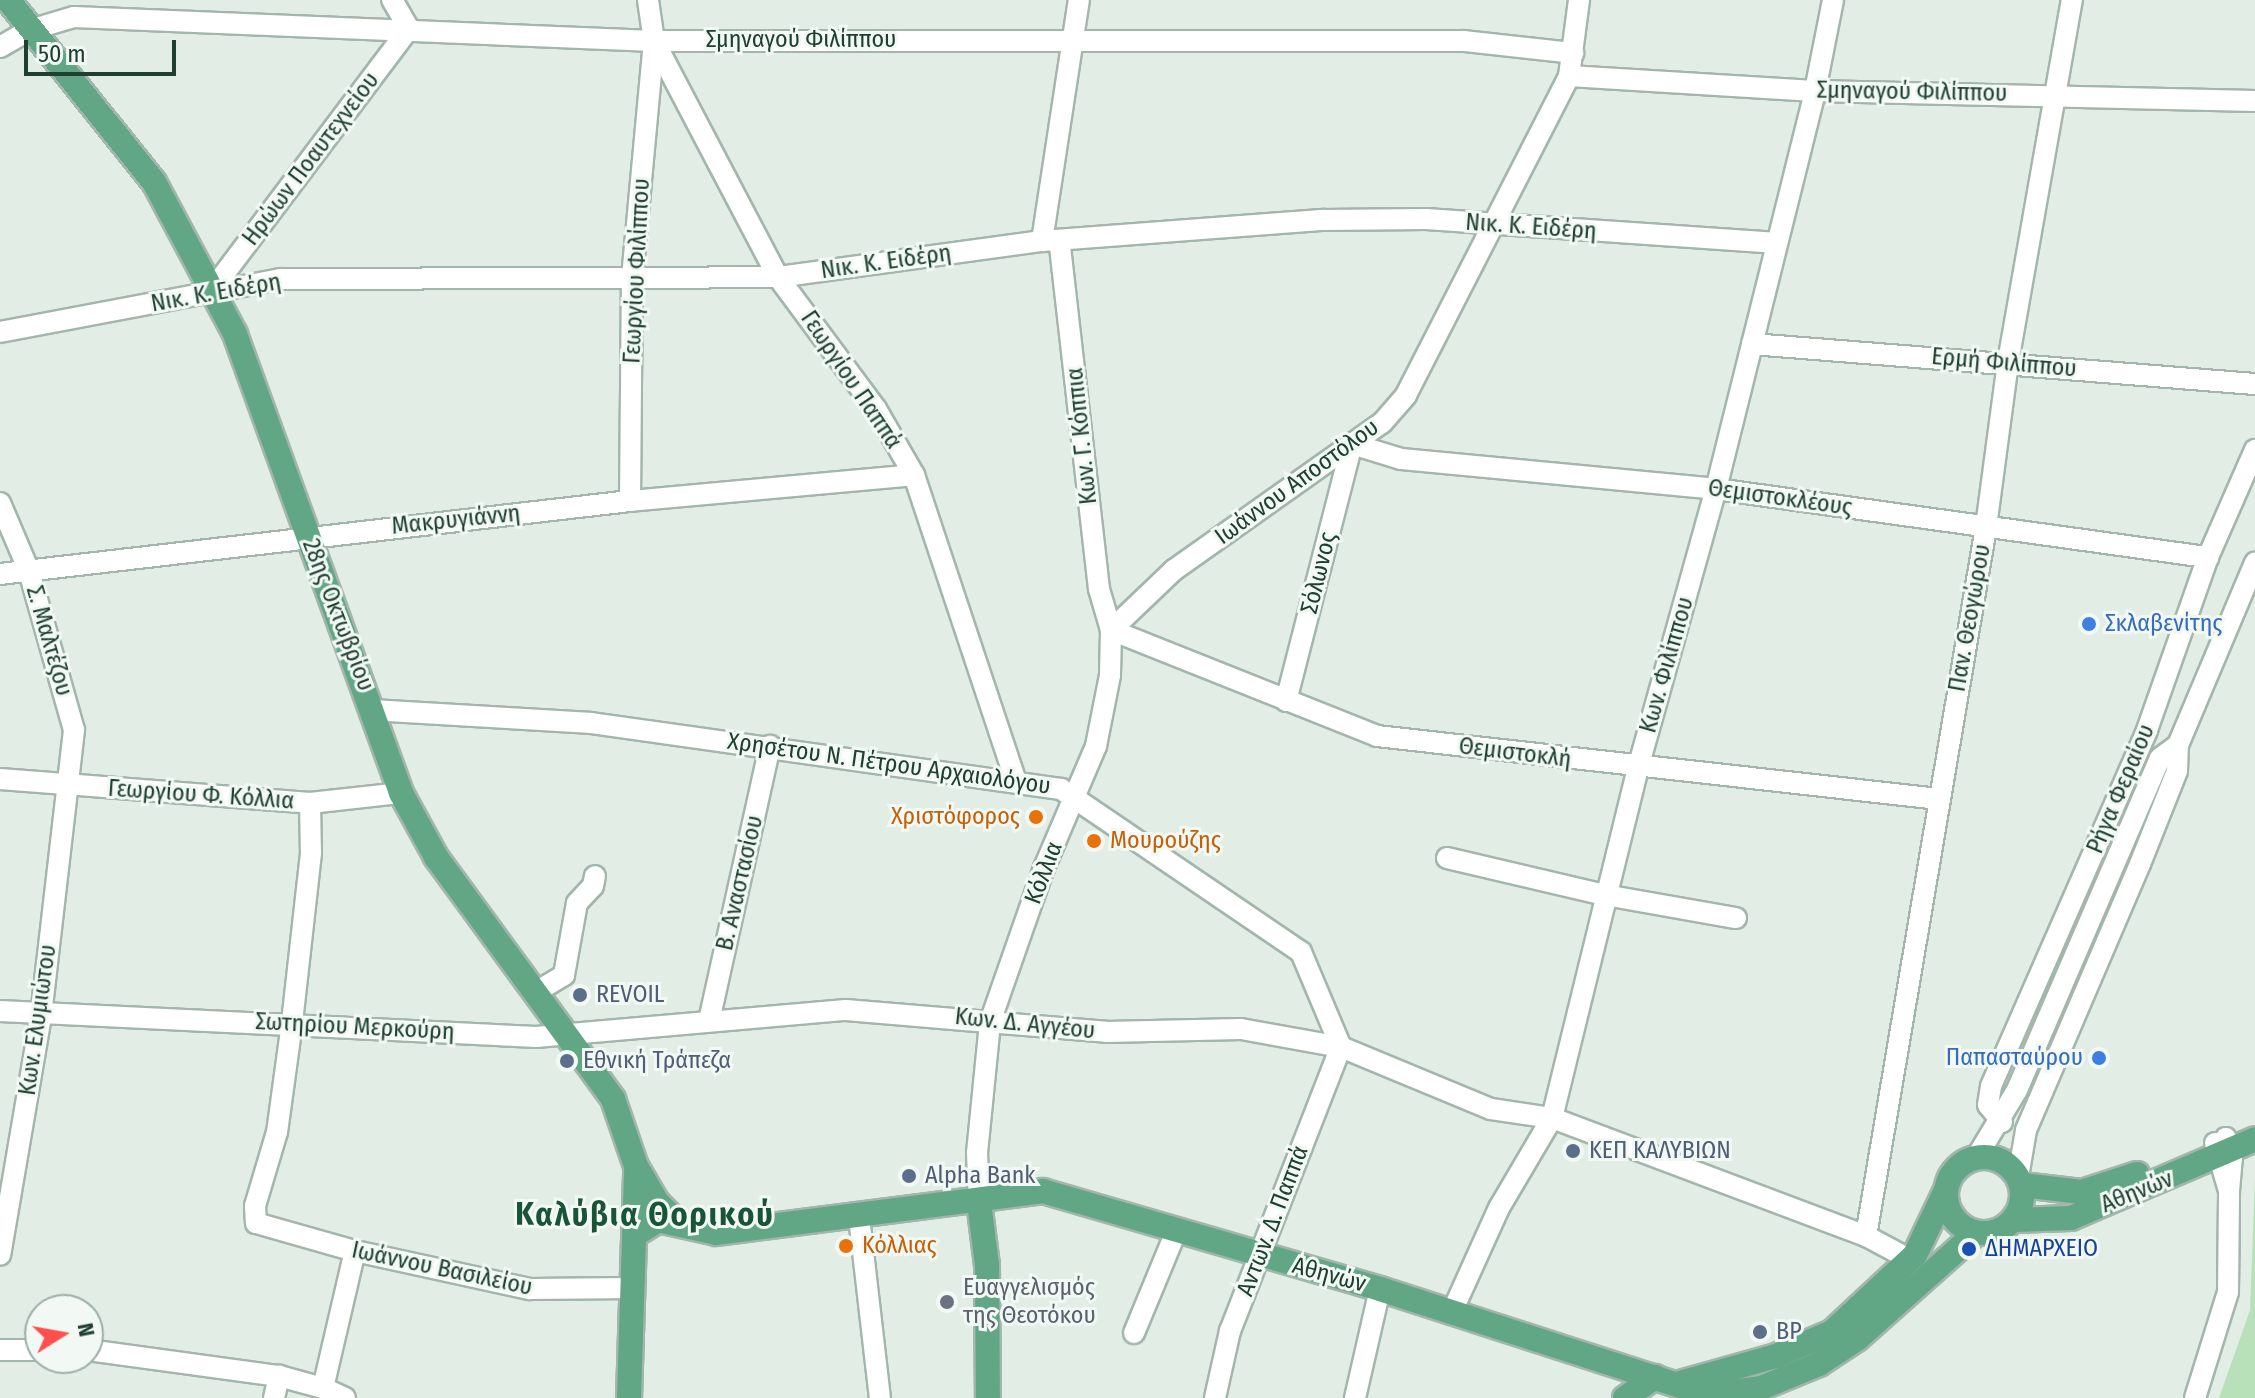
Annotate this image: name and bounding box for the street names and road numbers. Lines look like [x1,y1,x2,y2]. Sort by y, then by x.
street label: Σμηναγού Φιλίππου [706,26,896,54]
street label: Ηρώων Ποαυτεχνείου [236,67,386,251]
street label: Σμηναγού Φιλίππου [1816,76,2008,108]
street label: Γεωργίου Φιλίππου [618,178,656,364]
street label: Νικ. Κ. Ειδέρη [1464,208,1598,246]
street label: Νικ. Κ. Ειδέρη [819,239,953,285]
street label: Νικ. Κ. Ειδέρη [149,267,283,319]
street label: Γεωργίου Παππά [794,305,908,455]
street label: Ερμή Φιλίππου [1930,342,2078,384]
street label: Κων. Γ. Κόππια [1060,366,1104,506]
street label: Ιωάννου Αποστόλου [1210,413,1384,551]
street label: Θεμιστοκλέους [1706,474,1854,522]
street label: Μακρυγιάννη [390,499,522,541]
street label: Σόλωνος [1295,529,1343,617]
street label: 28ης Οκτωβρίου [296,535,380,695]
street label: Παν. Θεογώρου [1943,542,1997,694]
street label: Σ. Μαλτέζου [20,583,78,699]
street label: Κων. Φιλίππου [1634,594,1700,736]
street label: Ρήγα Φεραίου [2081,720,2161,858]
street label: Χρησέτου Ν. Πέτρου Αρχαιολόγου [726,727,1052,801]
street label: Θεμιστοκλή [1457,732,1573,774]
street label: Γεωργίου Φ. Κόλλια [107,774,295,816]
street label: Β. Αναστασίου [710,813,770,953]
street label: Κόλλια [1019,838,1069,908]
street label: Κων. Ελυμιώτου [13,943,63,1097]
street label: Κων. Δ. Αγγέου [953,1002,1097,1046]
street label: Σωτηρίου Μερκούρη [255,1007,455,1047]
street label: Αντων. Δ. Παππά [1231,1142,1315,1300]
street label: Αθηνών [2097,1165,2177,1219]
street label: Ιωάννου Βασιλείου [349,1236,535,1302]
street label: Αθηνών [1289,1251,1369,1299]

